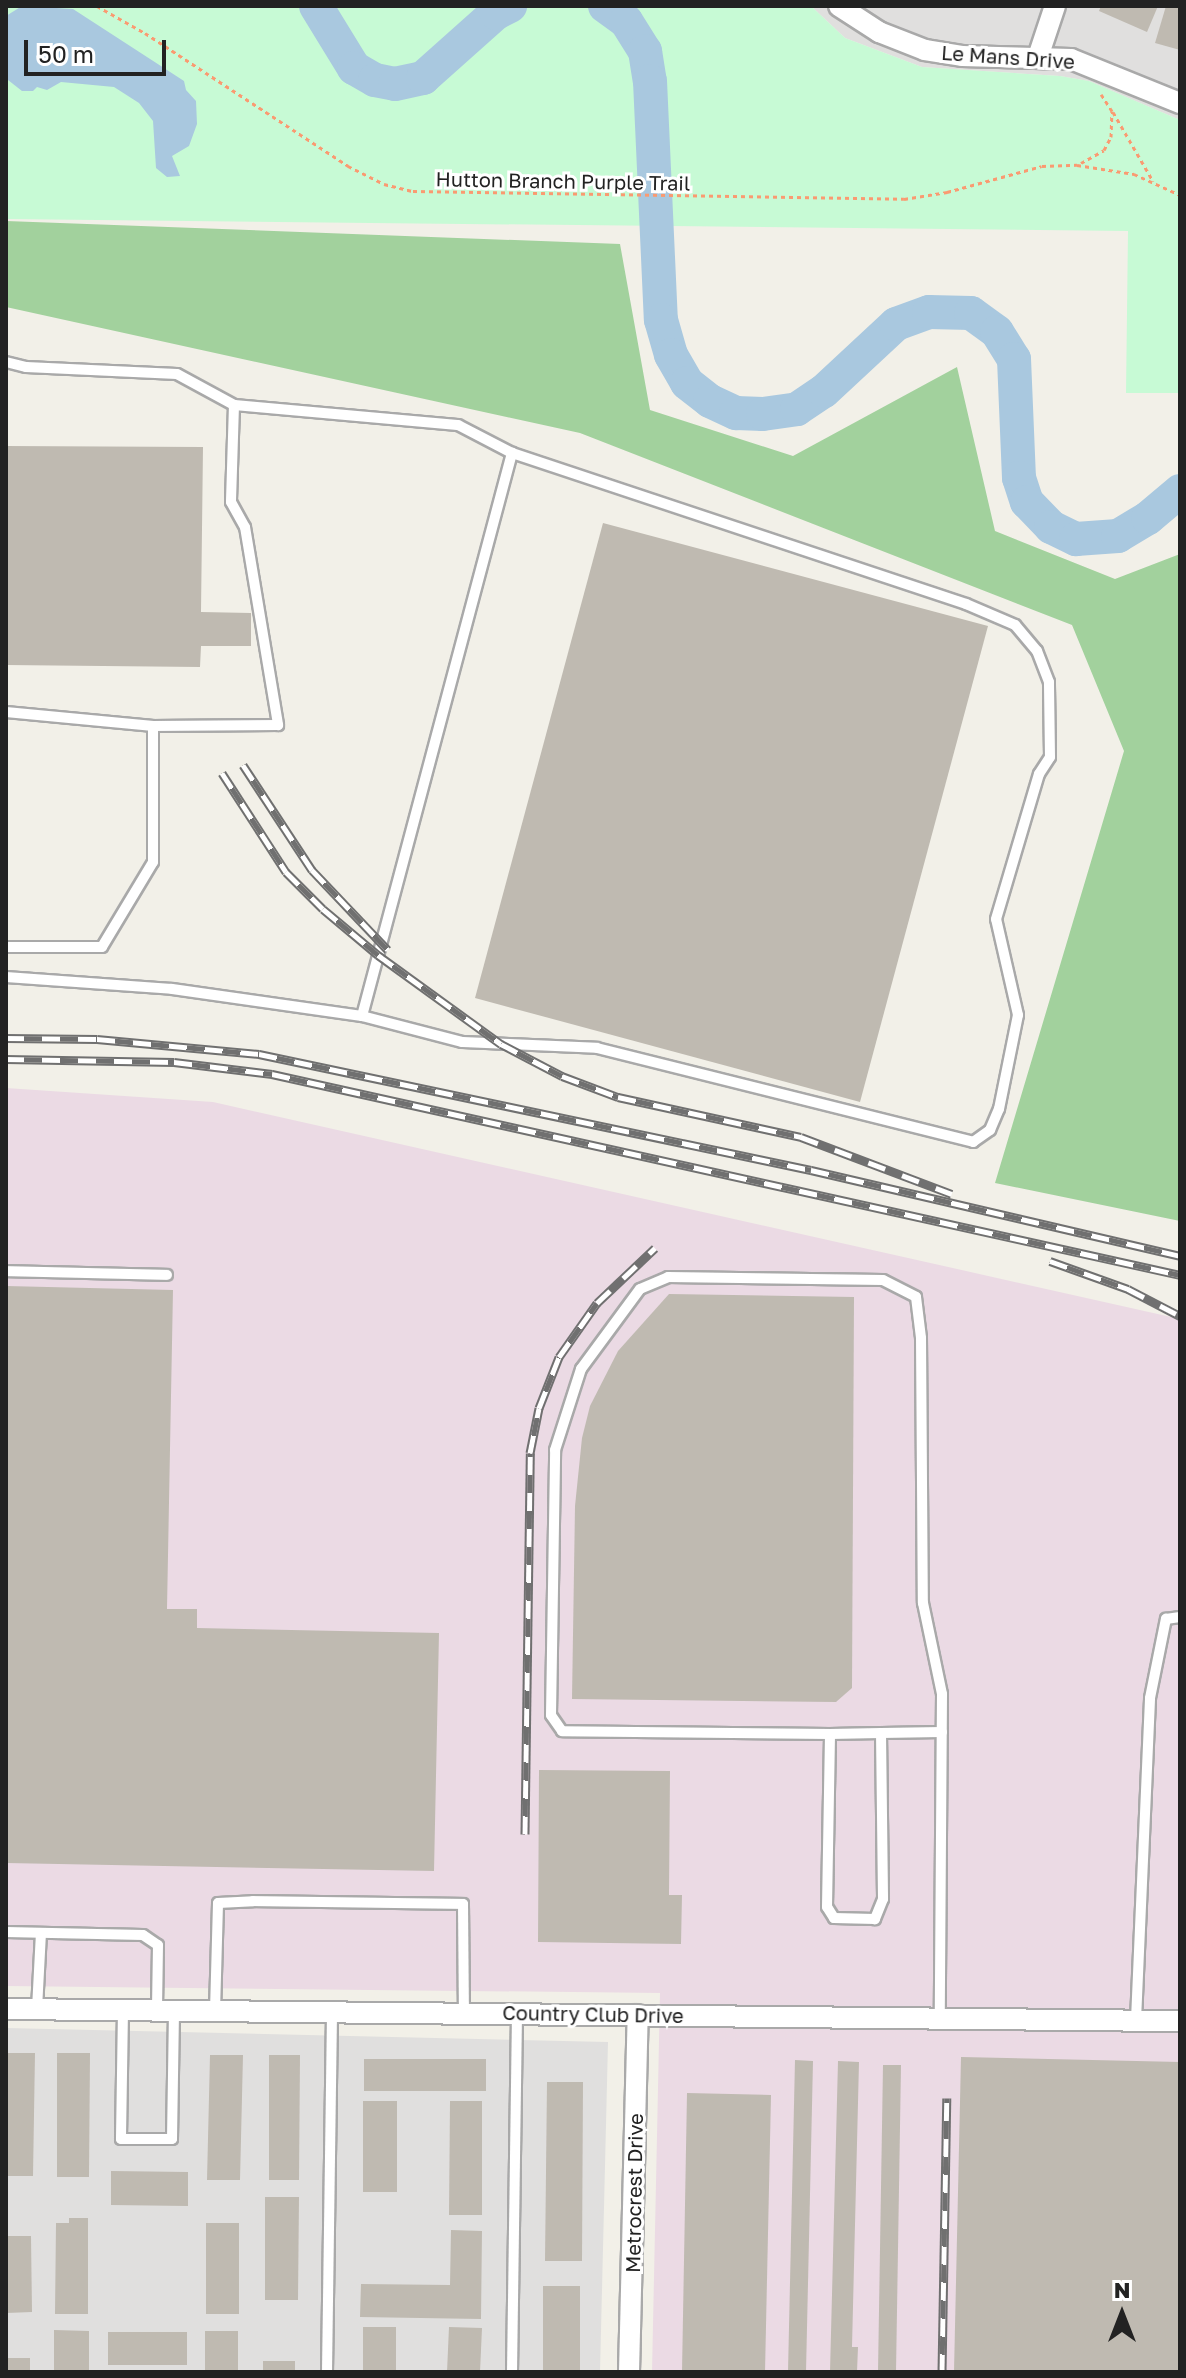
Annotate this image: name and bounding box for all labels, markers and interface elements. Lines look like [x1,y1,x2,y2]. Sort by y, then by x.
scale bar [28,24,170,74]
text: 50 m [38,39,94,68]
street label: Le Mans Drive [940,40,1076,74]
street label: Hutton Branch Purple Trail [436,167,690,195]
street label: Country Club Drive [502,2000,684,2028]
street label: Metrocrest Drive [621,2113,647,2273]
north arrow [1082,2274,1162,2354]
text: N [1114,2276,1130,2303]

